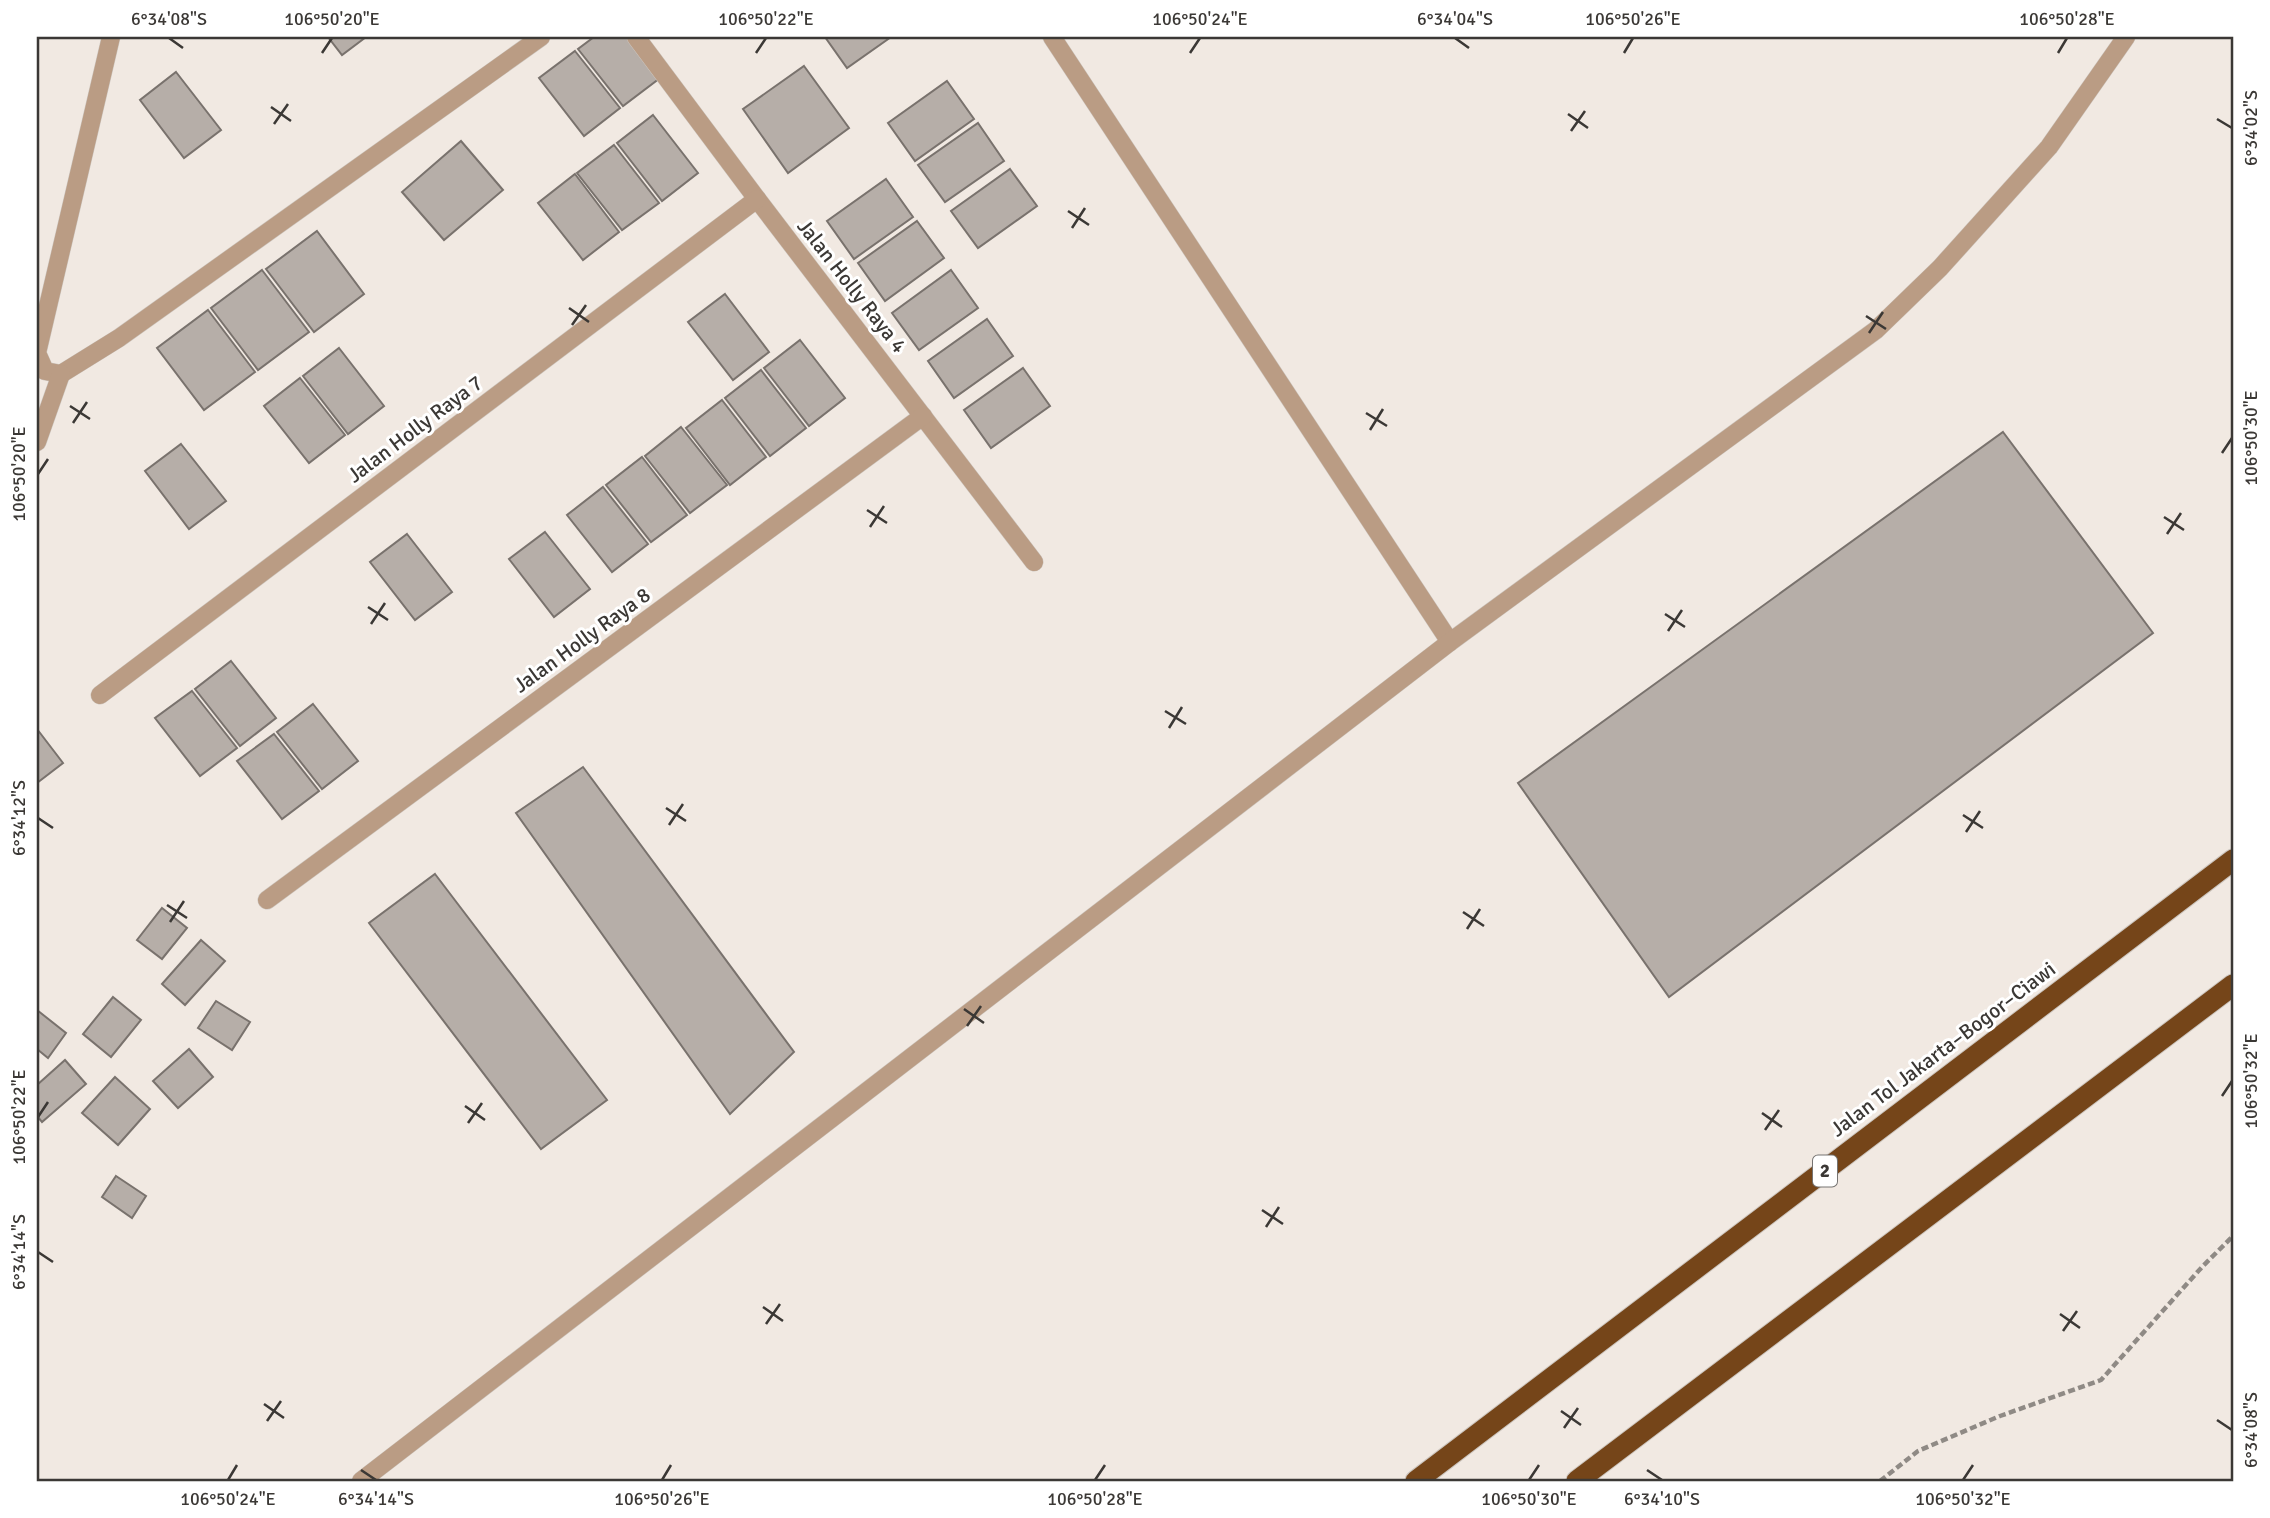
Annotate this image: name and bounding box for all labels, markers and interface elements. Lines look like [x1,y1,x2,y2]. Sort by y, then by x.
text: 6°34'08"S [131,8,207,30]
text: 106°50'20"E [284,8,380,30]
text: 106°50'22"E [718,8,814,30]
text: 106°50'24"E [1152,8,1248,30]
text: 6°34'04"S [1417,8,1493,30]
text: 106°50'26"E [1585,8,1681,30]
text: 106°50'28"E [2019,8,2115,30]
text: 6°34'02"S [2240,90,2262,166]
street label: Jalan Holly Raya 4 [792,214,912,358]
street label: Jalan Holly Raya 7 [342,370,488,488]
text: 106°50'30"E [2240,390,2262,486]
text: 106°50'20"E [8,426,30,522]
street label: Jalan Holly Raya 8 [508,582,656,698]
text: 6°34'12"S [8,780,30,856]
street label: Jalan Tol Jakarta–Bogor–Ciawi [1825,956,2061,1142]
text: 106°50'32"E [2240,1033,2262,1129]
text: 106°50'22"E [8,1069,30,1165]
road number: 2 [1813,1156,1837,1186]
text: 6°34'14"S [8,1214,30,1290]
text: 6°34'08"S [2240,1392,2262,1468]
text: 106°50'24"E [180,1488,276,1510]
text: 6°34'14"S [338,1488,414,1510]
text: 106°50'26"E [614,1488,710,1510]
text: 106°50'28"E [1047,1488,1143,1510]
text: 106°50'30"E [1481,1488,1577,1510]
text: 6°34'10"S [1624,1488,1700,1510]
text: 106°50'32"E [1915,1488,2011,1510]

